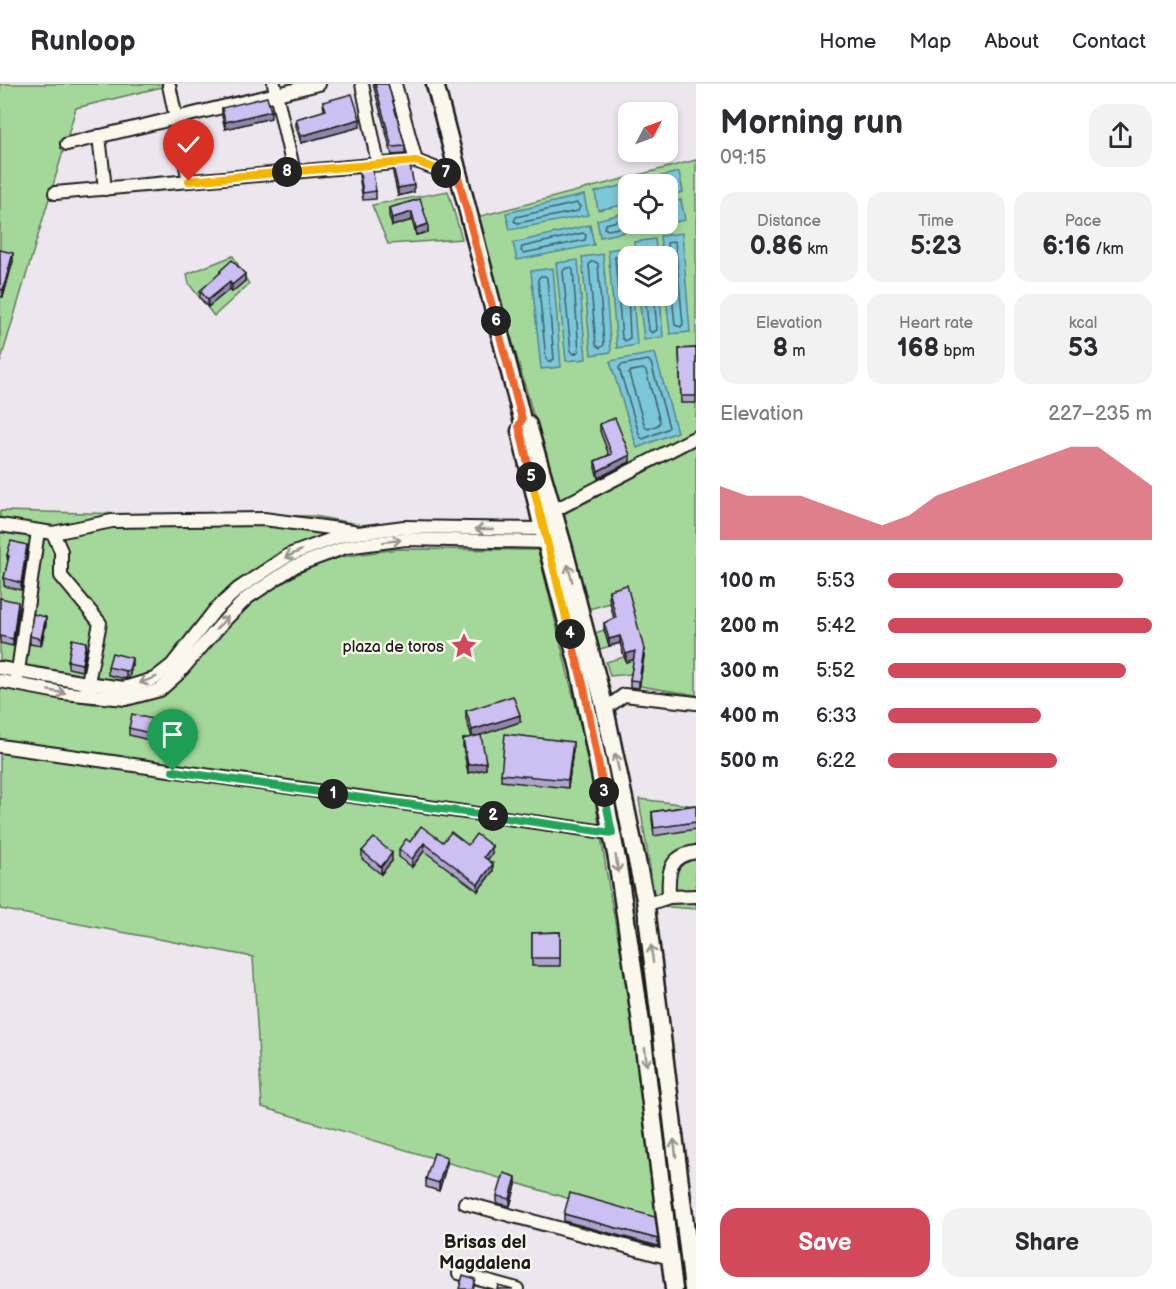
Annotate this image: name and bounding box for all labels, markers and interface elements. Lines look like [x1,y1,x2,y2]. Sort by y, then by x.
text: Runloop [30,25,136,58]
text: Home [819,29,876,54]
text: Map [909,29,951,54]
text: About [984,29,1039,54]
text: Contact [1072,29,1146,54]
north arrow [618,102,678,162]
map controls [618,102,678,306]
text: Morning run [720,103,903,143]
button: share [1089,104,1152,167]
pin [163,119,214,181]
icon: check [172,128,205,161]
text: 09:15 [720,146,767,170]
pin: 8 [272,157,302,187]
pin: 7 [431,158,461,188]
text: 8 [282,162,292,181]
text: 7 [442,163,450,182]
button: locate [618,174,678,234]
text: Distance [757,212,821,231]
text: Time [918,212,954,231]
text: Pace [1065,212,1101,231]
text: 0.86 [750,231,803,262]
text: 5:23 [910,231,962,262]
text: 6:16 [1042,231,1091,262]
text: km [803,240,828,259]
text: /km [1091,240,1124,259]
button: layers [618,246,678,306]
pin: 6 [481,306,511,336]
text: 6 [491,311,501,330]
text: Elevation [756,314,822,333]
text: Heart rate [899,314,973,333]
text: kcal [1069,314,1097,333]
text: 8 [772,333,788,364]
text: 168 [897,333,939,364]
text: 53 [1068,333,1098,364]
text: m [788,342,806,361]
text: bpm [939,342,975,361]
text: Elevation [720,402,803,426]
text: 227–235 m [1048,402,1152,426]
pin: 5 [516,462,546,492]
text: 5 [526,467,536,486]
one-way arrow [475,523,495,535]
one-way arrow [382,535,402,546]
one-way arrow [285,549,303,560]
one-way arrow [564,564,575,583]
text: 100 m [720,569,776,593]
text: 5:53 [816,569,855,593]
text: 200 m [720,614,779,638]
text: 5:42 [816,614,856,638]
one-way arrow [214,616,229,631]
pin: 4 [555,619,585,649]
text: 4 [565,624,575,643]
place icon: plaza de toros [449,631,479,661]
place label: plaza de toros [342,638,444,657]
text: 300 m [720,659,779,683]
text: 5:52 [816,659,855,683]
one-way arrow [140,675,158,686]
one-way arrow [47,687,67,698]
text: 400 m [720,704,779,728]
text: 6:33 [816,704,857,728]
pin [147,709,198,771]
icon: arrive [156,718,189,751]
text: 500 m [720,749,779,773]
text: 6:22 [816,749,856,773]
one-way arrow [610,753,622,772]
pin: 3 [589,777,619,807]
pin: 1 [318,779,348,809]
text: 3 [599,782,609,801]
text: 1 [330,784,336,803]
pin: 2 [478,801,508,831]
text: 2 [488,806,498,825]
one-way arrow [612,854,623,874]
one-way arrow [646,945,657,964]
one-way arrow [640,1047,651,1067]
one-way arrow [669,1138,680,1158]
button: Save [720,1208,930,1277]
button: Share [942,1208,1152,1277]
district label: Brisas del Magdalena [439,1232,531,1274]

